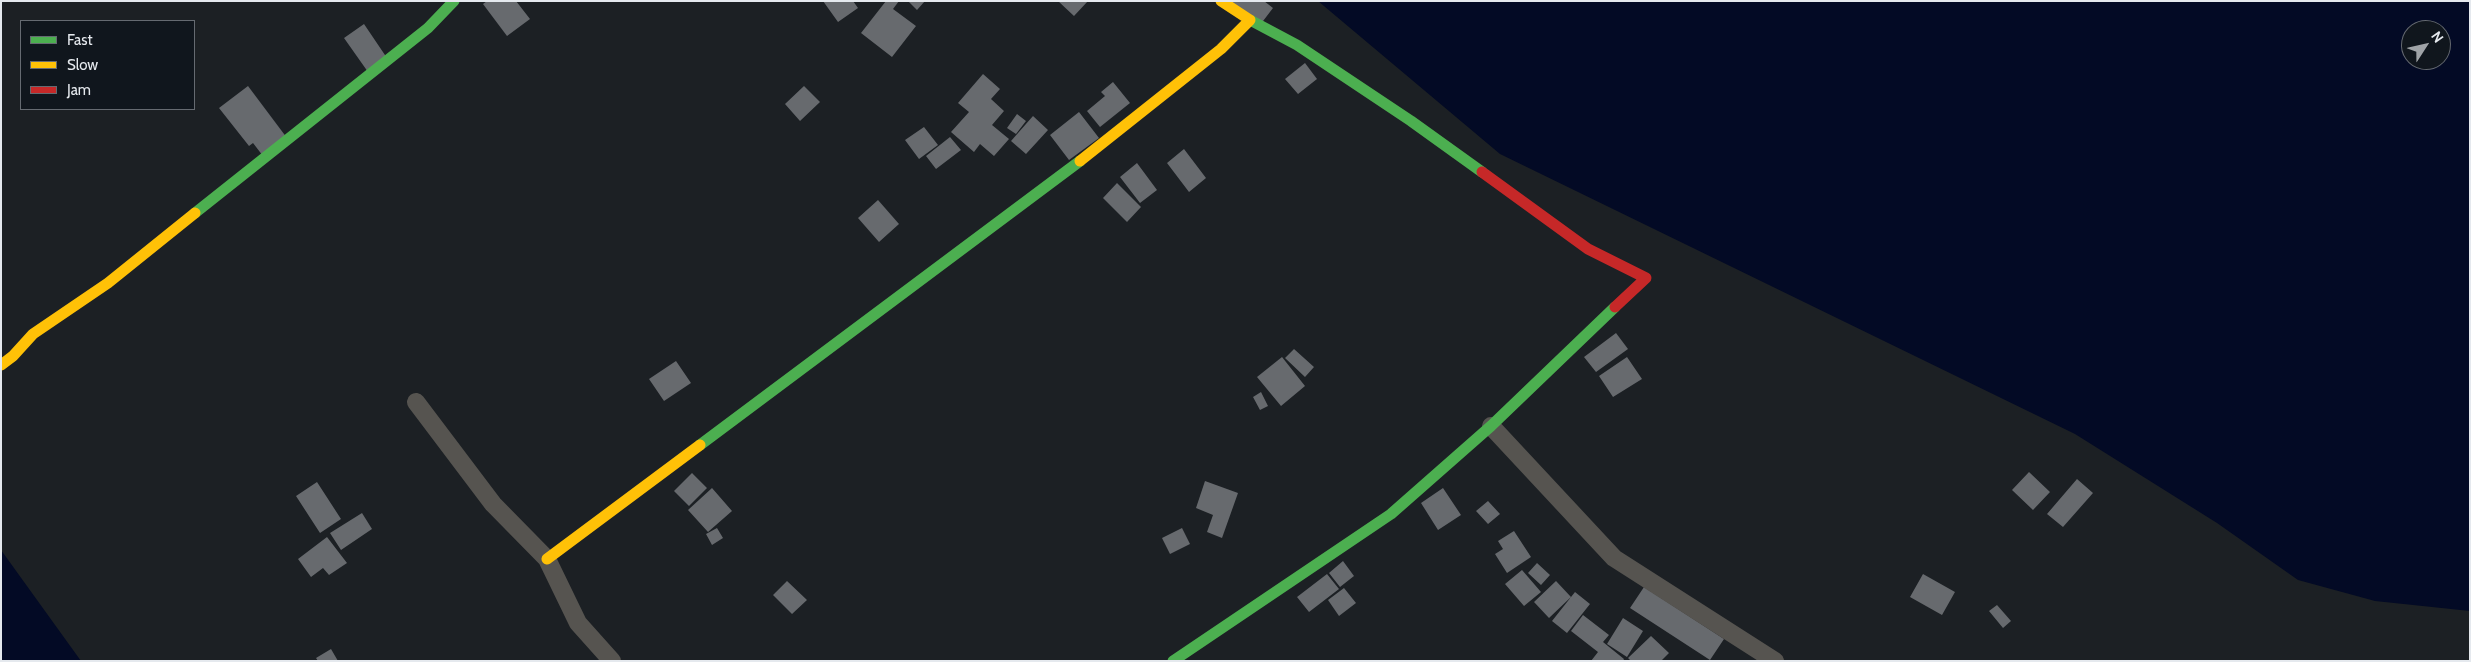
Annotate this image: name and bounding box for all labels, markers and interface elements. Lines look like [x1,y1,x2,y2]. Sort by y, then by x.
legend [20,20,195,110]
north arrow [2401,20,2451,70]
text: N [2427,28,2448,46]
text: Fast [67,31,92,49]
text: Slow [67,56,98,74]
text: Jam [67,81,91,99]

